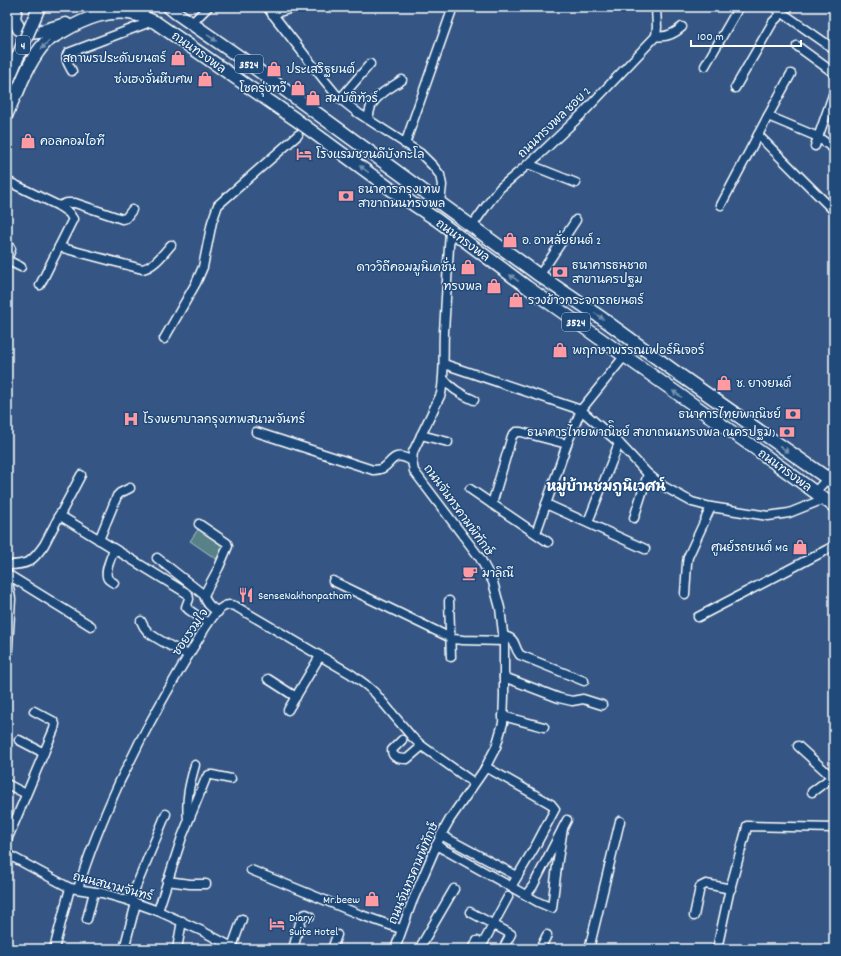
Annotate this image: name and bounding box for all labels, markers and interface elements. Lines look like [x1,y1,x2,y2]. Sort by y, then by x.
scale bar [691,22,801,48]
street label: ถนนทรงพล [168,28,229,78]
text: 100 m [697,29,724,46]
one-way arrow [207,34,218,42]
road number: 4 [16,36,30,54]
one-way arrow [40,40,49,50]
shop icon: สถาพรประดับยนตร์ [169,49,187,67]
place label: สถาพรประดับยนตร์ [63,50,166,68]
road number: 3524 [235,55,263,73]
shop icon: ประเสริฐยนต์ [265,60,283,78]
place label: ประเสริฐยนต์ [286,61,355,79]
place label: ซ่งเฮงจั่นหีบศพ [114,69,193,89]
shop icon: ซ่งเฮงจั่นหีบศพ [196,70,214,88]
shop icon: โชครุ่งทวี [289,79,307,97]
place label: โชครุ่งทวี [239,80,287,98]
street label: ถนนทรงพล ซอย 2 [515,84,595,162]
shop icon: สมบัติทัวร์ [304,89,322,107]
place label: สมบัติทัวร์ [325,90,378,108]
shop icon: คอลคอมไอที [19,132,37,150]
place label: คอลคอมไอที [40,133,105,151]
hotel icon: โรงแรมชวนดีบังกะโล [295,145,313,163]
place label: โรงแรมชวนดีบังกะโล [316,146,425,164]
one-way arrow [358,165,369,173]
place label: ธนาคารกรุงเทพ สาขาถนนทรงพล [358,182,445,213]
bank icon: ธนาคารกรุงเทพ สาขาถนนทรงพล [337,187,355,205]
street label: ถนนทรงพล [432,216,492,267]
place label: อ. อาหลั่ยยนต์ 2 [522,230,601,250]
shop icon: อ. อาหลั่ยยนต์ 2 [501,231,519,249]
place label: ดาววิถีคอมมูนิเคชั่น [357,257,456,277]
shop icon: ดาววิถีคอมมูนิเคชั่น [459,258,477,276]
place label: ธนาคารธนชาต สาขานครปฐม [572,258,647,289]
bank icon: ธนาคารธนชาต สาขานครปฐม [551,263,569,281]
one-way arrow [509,273,520,282]
shop icon: ทรงพล [485,277,503,295]
place label: ทรงพล [443,279,482,296]
shop icon: รวงข้าวกระจกรถยนตร์ [507,291,525,309]
place label: รวงข้าวกระจกรถยนตร์ [528,292,644,310]
one-way arrow [594,312,604,320]
road number: 3524 [562,313,590,331]
shop icon: พฤกษาพรรณเฟอร์นิเจอร์ [551,341,569,359]
place label: พฤกษาพรรณเฟอร์นิเจอร์ [572,342,705,360]
shop icon: ช. ยางยนต์ [715,374,733,392]
place label: ช. ยางยนต์ [736,375,792,393]
one-way arrow [672,390,683,398]
bank icon: ธนาคารไทยพาณิชย์ [784,405,802,423]
place label: ธนาคารไทยพาณิชย์ [678,406,781,424]
hospital icon: โรงพยาบาลกรุงเทพสนามจันทร์ [122,410,140,428]
place label: โรงพยาบาลกรุงเทพสนามจันทร์ [143,411,305,429]
place label: ธนาคารไทยพาณิิชย์ สาขาถนนทรงพล (นครปฐม) [527,420,775,442]
bank icon: ธนาคารไทยพาณิิชย์ สาขาถนนทรงพล (นครปฐม) [778,423,796,441]
one-way arrow [779,445,790,453]
street label: ถนนทรงพล [754,446,814,497]
street label: ถนนจันทรคามพิทักษ์ [419,461,498,561]
district label: หมู่บ้านชมภูนิเวศน์ [546,476,666,498]
shop icon: ศูนย์รถยนต์ MG [791,538,809,556]
place label: ศูนย์รถยนต์ MG [711,539,788,557]
cafe icon: มาลิณี [461,564,479,582]
place label: มาลิณี [482,566,514,583]
restaurant icon: SenseNakhonpathom [237,586,255,604]
place label: SenseNakhonpathom [258,588,352,605]
street label: ซอยรวมใจ [168,605,213,660]
street label: ถนนจันทรคามพิทักษ์ [384,818,444,927]
street label: ถนนสนามจันทร์ [71,868,155,906]
shop icon: Mr.beew [363,890,381,908]
place label: Mr.beew [323,892,360,909]
place label: Diary Suite Hotel [289,910,338,941]
hotel icon: Diary Suite Hotel [268,915,286,933]

